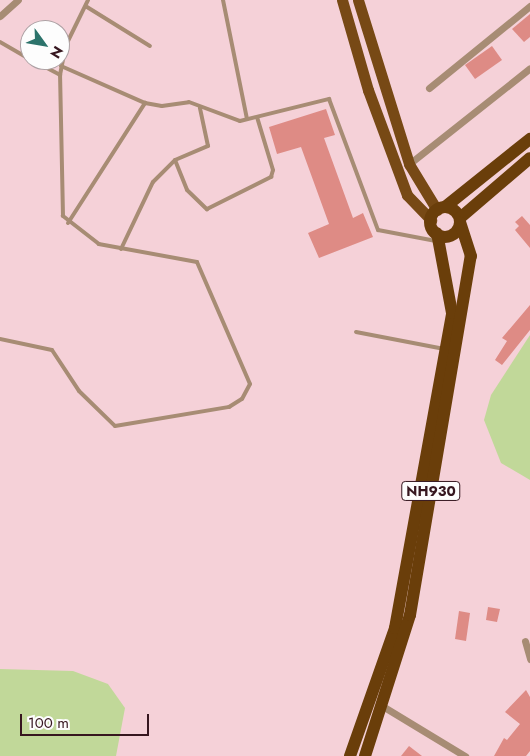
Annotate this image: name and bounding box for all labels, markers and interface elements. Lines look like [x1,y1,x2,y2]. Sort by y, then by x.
north arrow [20,20,70,70]
text: N [45,42,68,62]
road number: NH930 [401,480,461,502]
scale bar [22,704,151,736]
text: 100 m [28,712,69,734]

